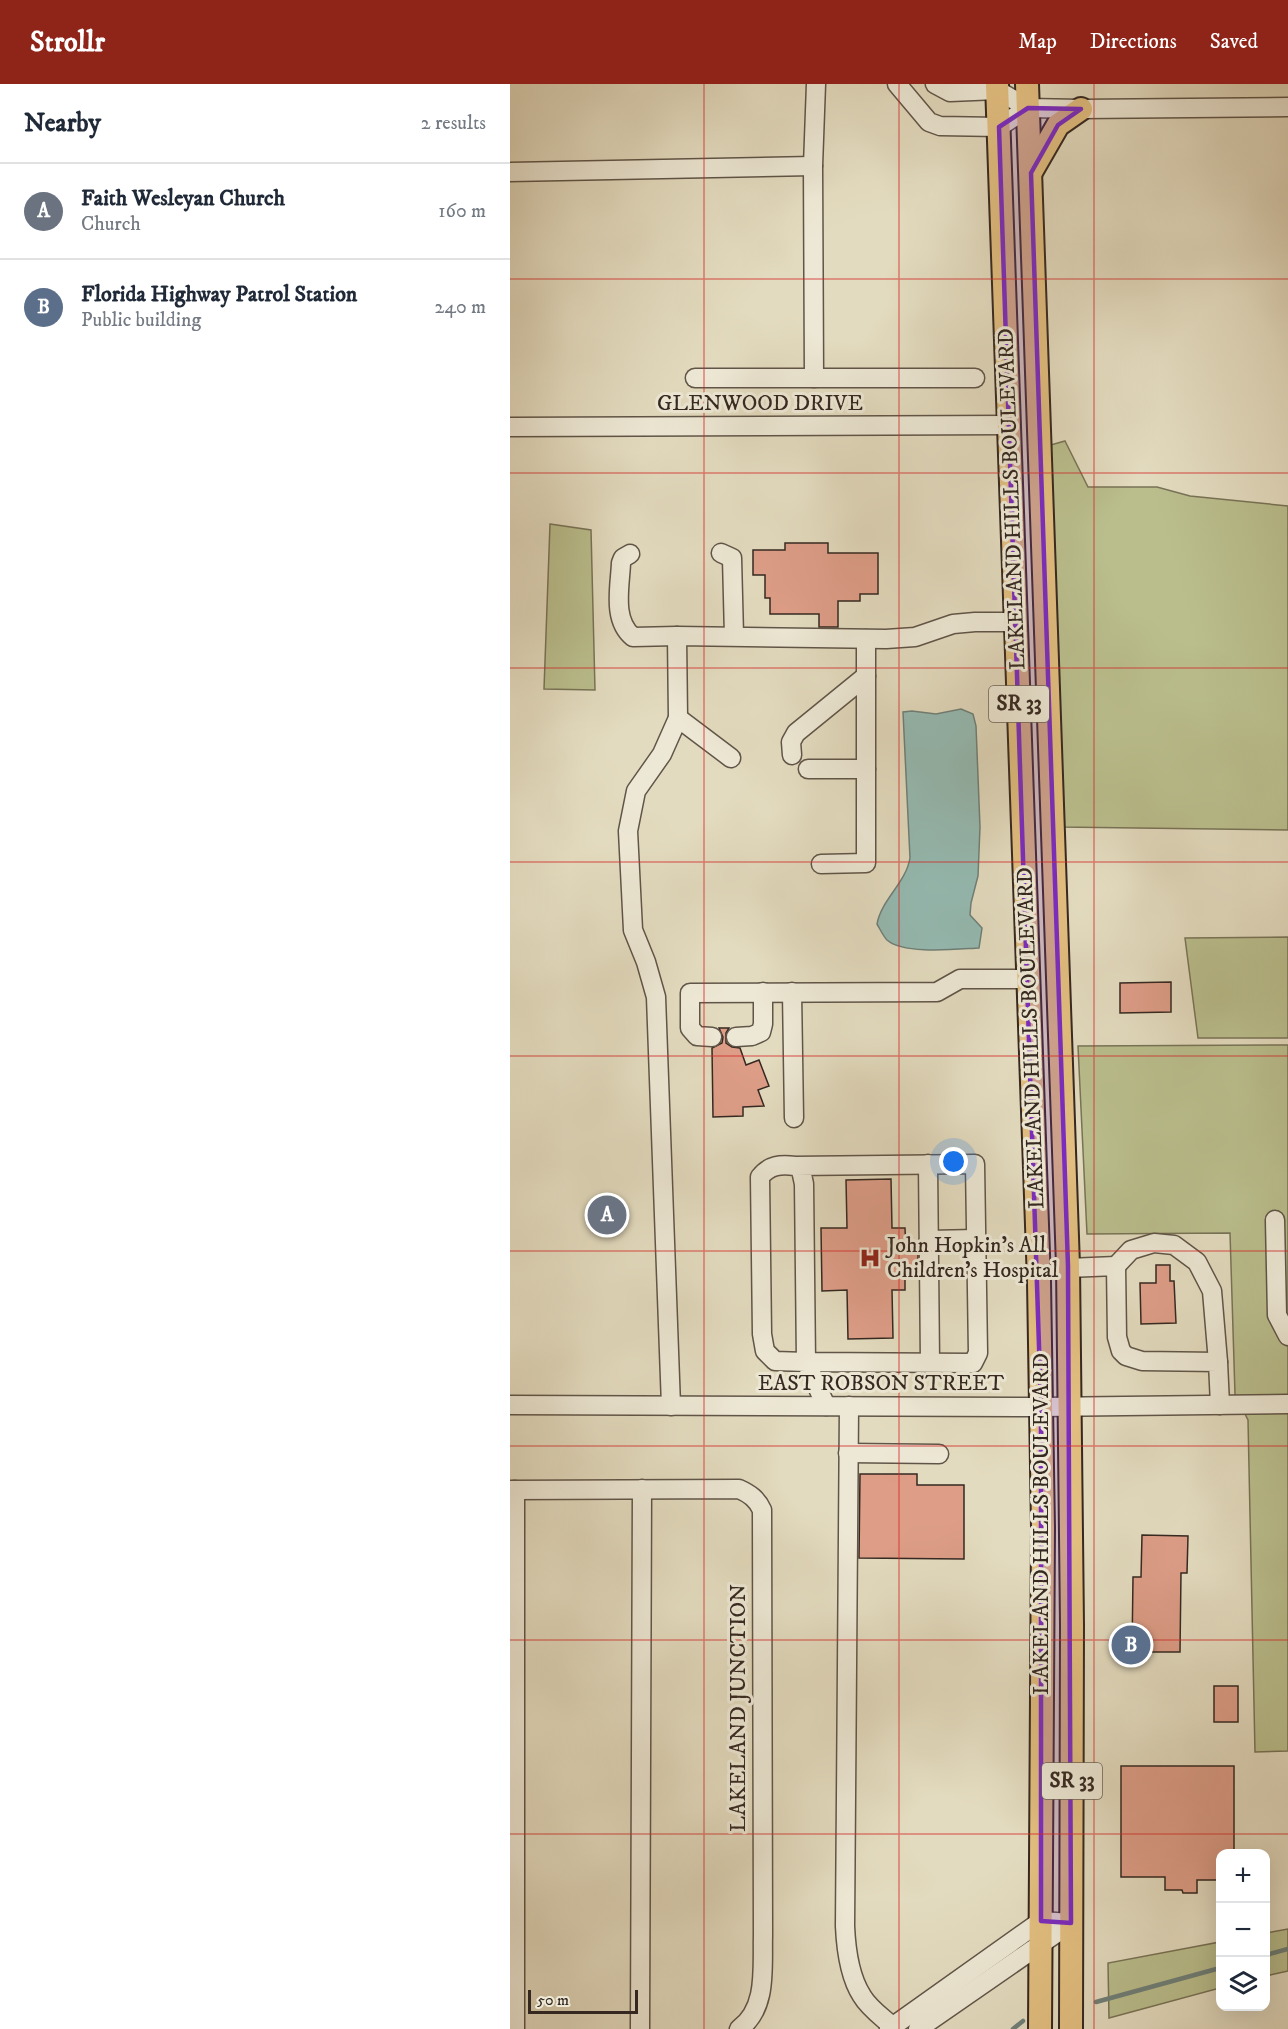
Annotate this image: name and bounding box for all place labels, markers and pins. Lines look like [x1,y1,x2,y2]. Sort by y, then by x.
pin: A [588,1192,626,1238]
place label: John Hopkin's All Children's Hospital [885,1232,1059,1284]
hospital icon: John Hopkin's All Children's Hospital [858,1246,882,1270]
pin: B [1112,1622,1150,1668]

